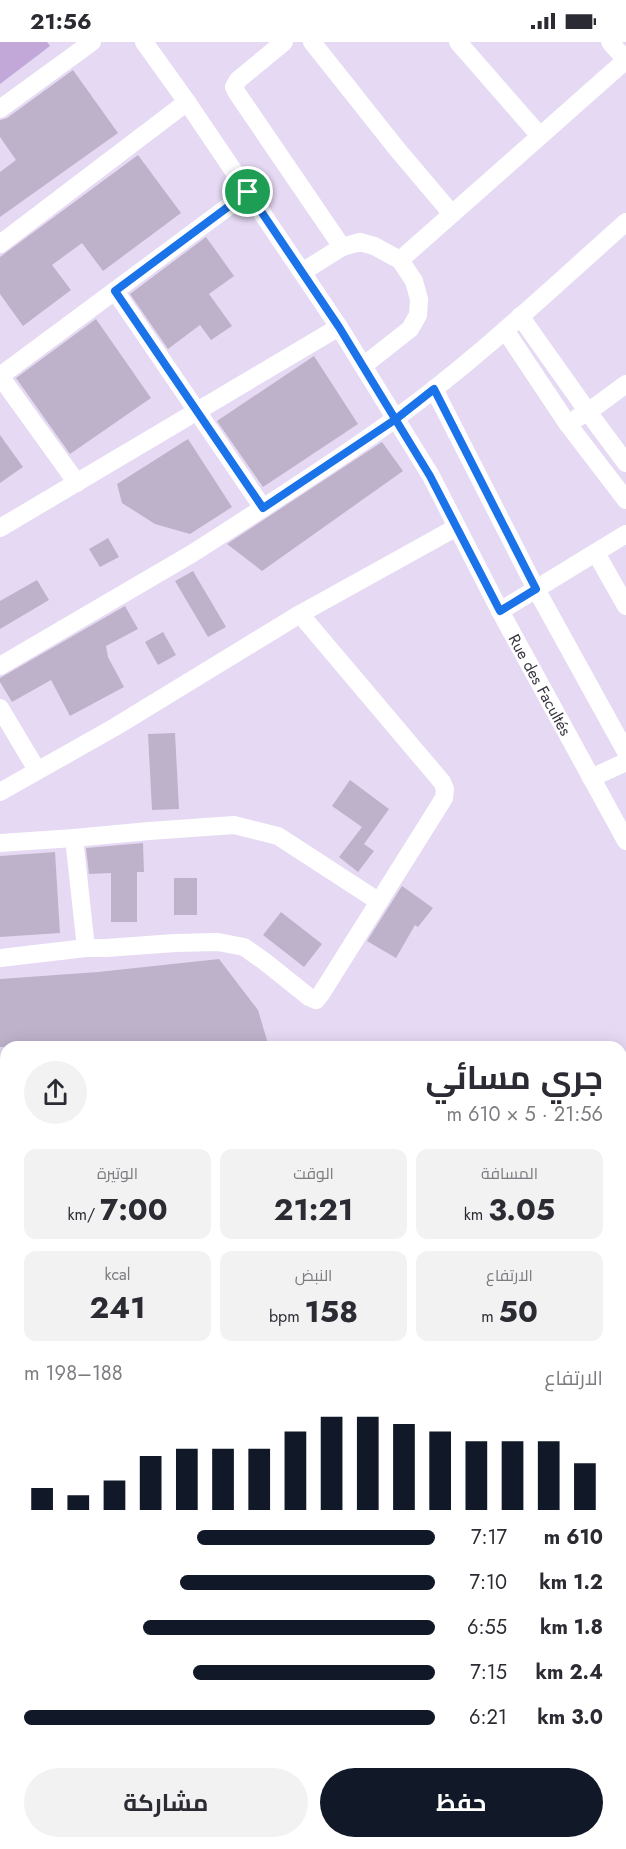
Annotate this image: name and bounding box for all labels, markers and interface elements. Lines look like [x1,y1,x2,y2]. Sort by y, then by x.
text: 21:56 [30,5,92,37]
pin [222,166,273,217]
icon: arrive [231,175,264,208]
street label: Rue des Facultés [503,630,577,740]
text: جري مسائي [426,1054,603,1101]
button: share [24,1061,87,1124]
text: 21:56 · 5 × 610 m [446,1100,603,1129]
text: الوتيرة [97,1162,138,1185]
text: الوقت [293,1162,334,1185]
text: المسافة [481,1162,538,1185]
text: 7:00 [100,1188,168,1231]
text: 21:21 [274,1188,353,1231]
text: 3.05 [488,1188,555,1231]
text: /km [67,1203,100,1226]
text: km [464,1203,488,1226]
text: kcal [105,1263,130,1286]
text: النبض [295,1264,332,1287]
text: الارتفاع [486,1264,533,1287]
text: 241 [90,1286,145,1329]
text: 158 [305,1290,358,1333]
text: 50 [499,1290,538,1333]
text: bpm [269,1305,305,1328]
text: m [481,1305,499,1328]
text: 188–198 m [24,1359,123,1388]
text: الارتفاع [544,1364,603,1393]
text: 7:17 [471,1523,507,1552]
text: 610 m [544,1523,603,1552]
text: 7:10 [470,1568,507,1597]
text: 1.2 km [539,1568,603,1597]
text: 6:55 [467,1613,507,1642]
text: 1.8 km [540,1613,603,1642]
text: 7:15 [470,1658,507,1687]
text: 2.4 km [536,1658,603,1687]
text: 6:21 [469,1703,507,1732]
text: 3.0 km [537,1703,603,1732]
button: مشاركة [24,1768,308,1837]
button: حفظ [320,1768,603,1837]

